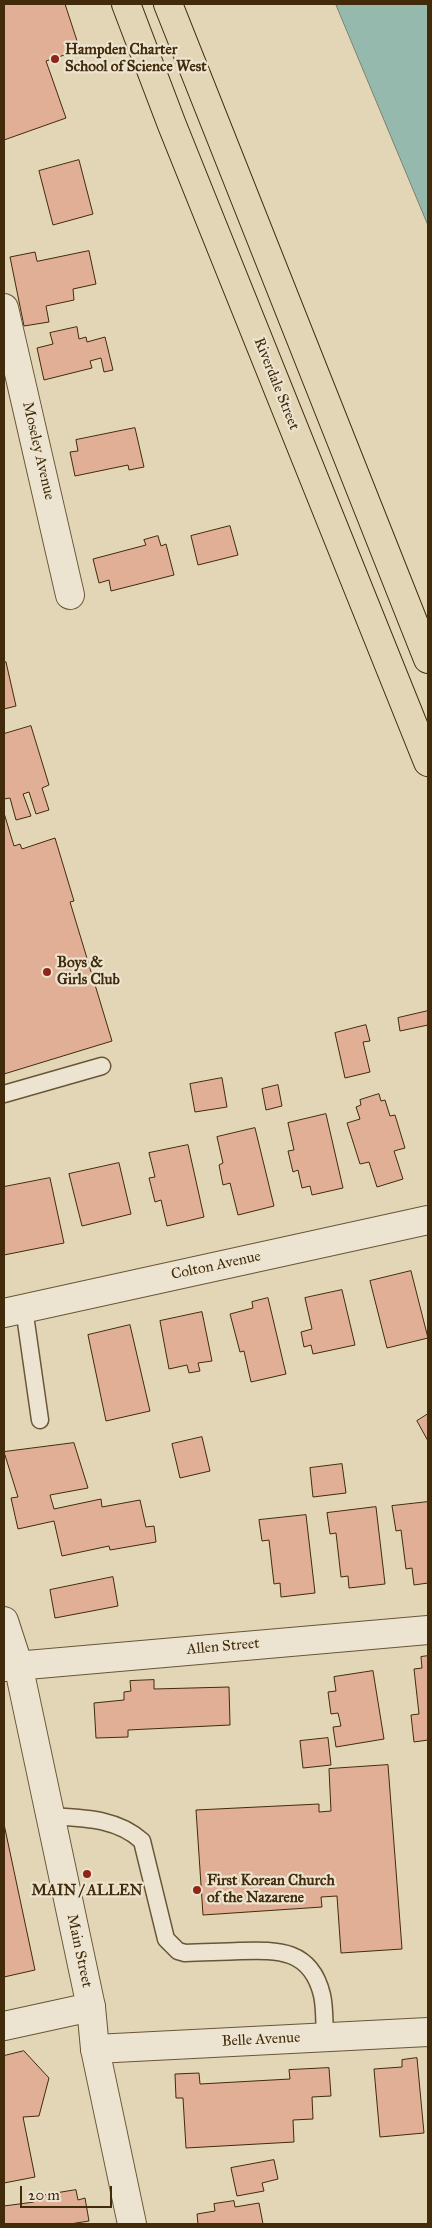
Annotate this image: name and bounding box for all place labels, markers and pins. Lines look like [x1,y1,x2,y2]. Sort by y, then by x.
place label: Hampden Charter School of Science West [65,41,207,76]
marker: Hampden Charter School of Science West [49,53,61,65]
place label: Boys & Girls Club [57,954,120,989]
marker: Boys & Girls Club [41,966,53,978]
marker: MAIN / ALLEN [81,1868,93,1880]
place label: First Korean Church of the Nazarene [207,1872,335,1907]
place label: MAIN / ALLEN [32,1882,142,1900]
marker: First Korean Church of the Nazarene [191,1884,203,1896]

